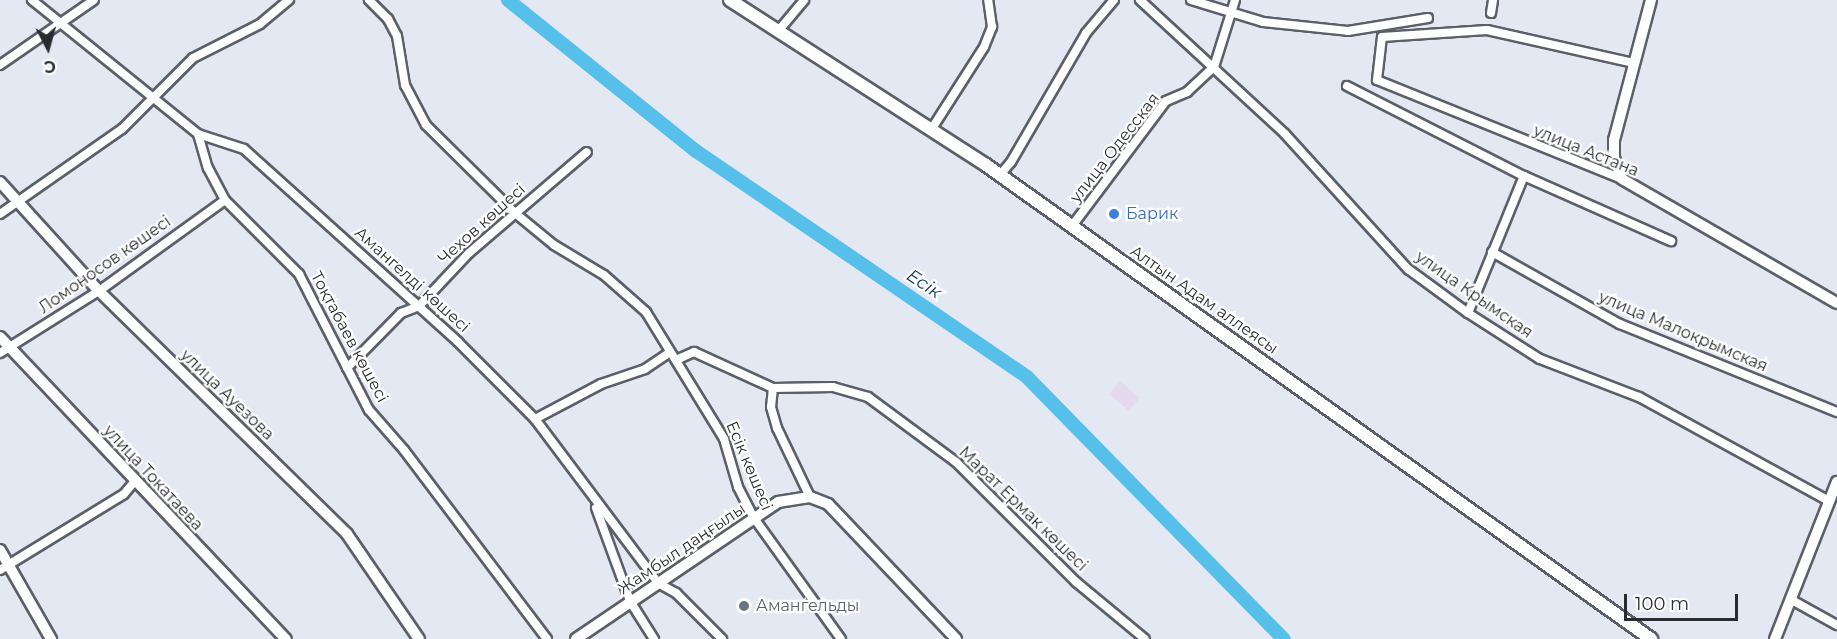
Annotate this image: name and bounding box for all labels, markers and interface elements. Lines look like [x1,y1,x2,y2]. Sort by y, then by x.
north arrow [18,18,78,78]
text: С [43,56,57,76]
street label: улица Одесская [1066,89,1164,207]
street label: улица Астана [1531,121,1641,181]
street label: Чехов көшесі [434,180,530,268]
place label: Барик [1126,204,1178,224]
marker: Барик [1107,207,1121,221]
street label: Ломоносов көшесі [35,212,175,318]
street label: Амангелді көшесі [351,223,473,337]
street label: Алтын Адам аллеясы [1126,242,1282,358]
street label: улица Крымская [1412,247,1536,343]
water label: Есік [902,265,946,303]
street label: Тоқтабаев көшесі [306,268,392,406]
street label: улица Малокрымская [1596,288,1770,376]
street label: улица Ауезова [176,346,278,444]
street label: Есік көшесі [722,419,776,513]
street label: улица Токатаева [99,421,207,535]
street label: Марат Ермак көшесі [955,443,1091,575]
street label: Жамбыл даңғылы [615,499,749,599]
scale bar [1627,582,1741,620]
text: 100 m [1635,593,1689,615]
place label: Амангельды [756,596,859,616]
marker: Амангельды [737,599,751,613]

